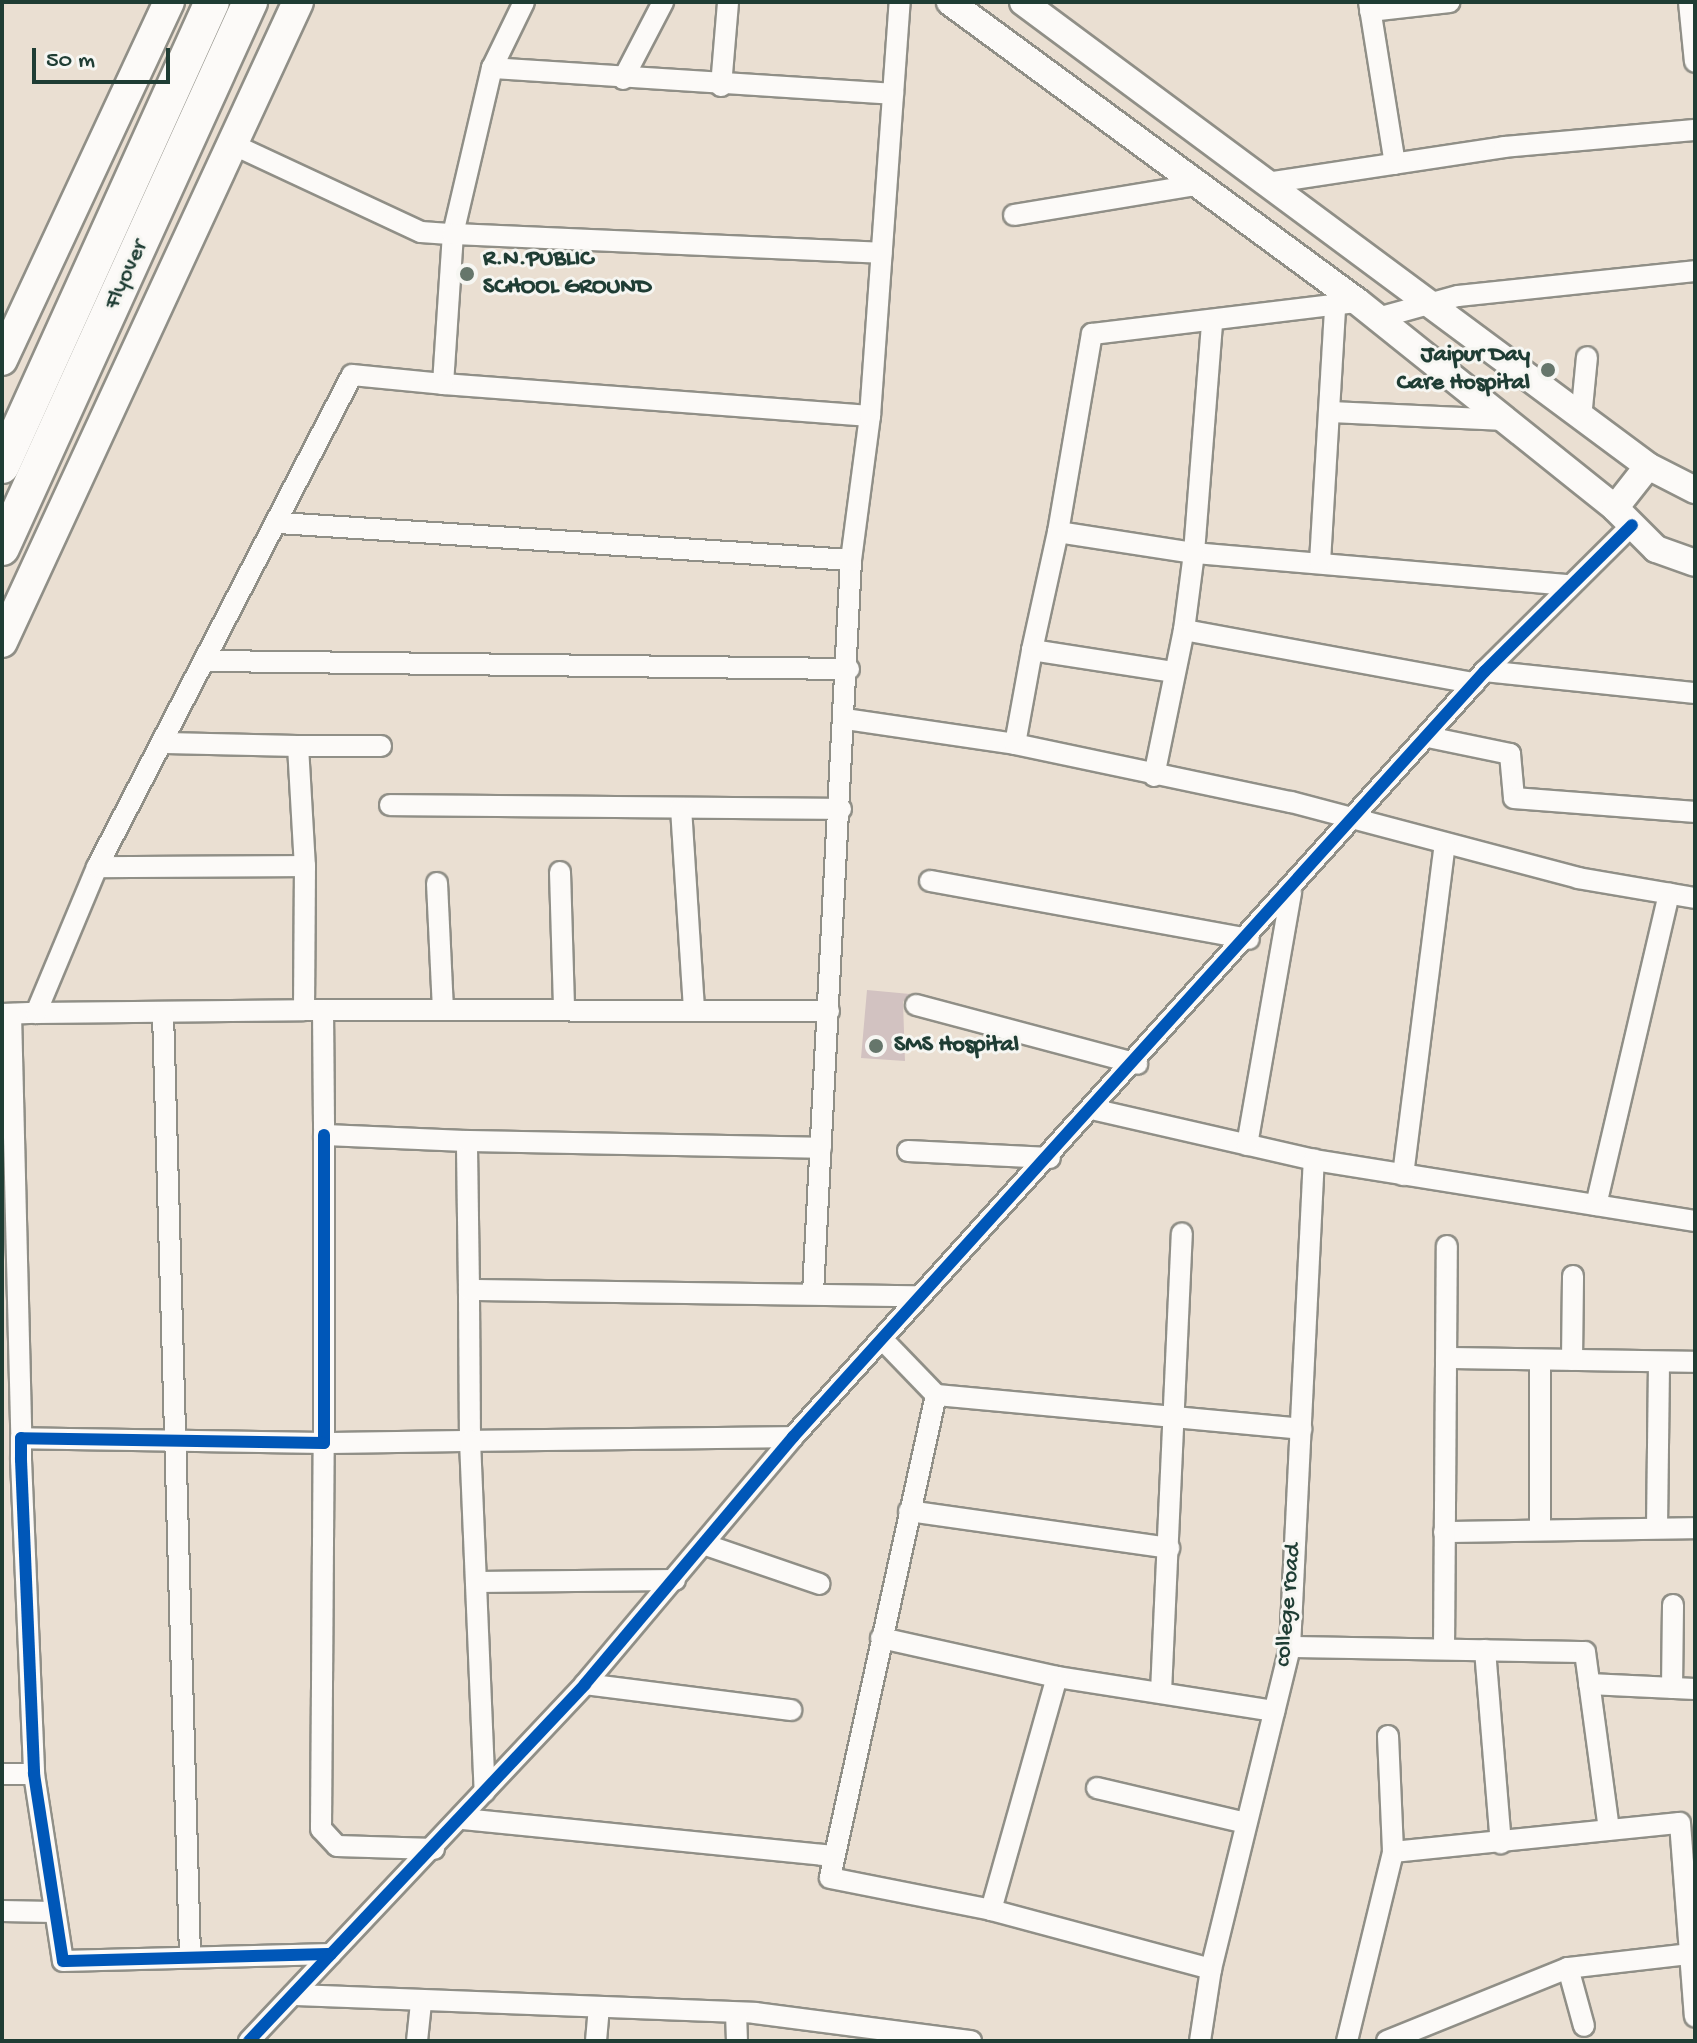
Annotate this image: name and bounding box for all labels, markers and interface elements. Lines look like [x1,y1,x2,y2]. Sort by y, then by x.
scale bar [36,32,174,82]
text: 50 m [46,47,95,76]
street label: Flyover [98,236,156,314]
place label: R.N.PUBLIC SCHOOL GROUND [483,246,652,302]
marker: R.N.PUBLIC SCHOOL GROUND [458,265,476,283]
place label: Jaipur Day Care Hospital [1397,342,1530,398]
marker: Jaipur Day Care Hospital [1537,359,1559,381]
place label: SMS Hospital [894,1032,1019,1060]
marker: SMS Hospital [865,1035,887,1057]
street label: college road [1269,1542,1309,1668]

